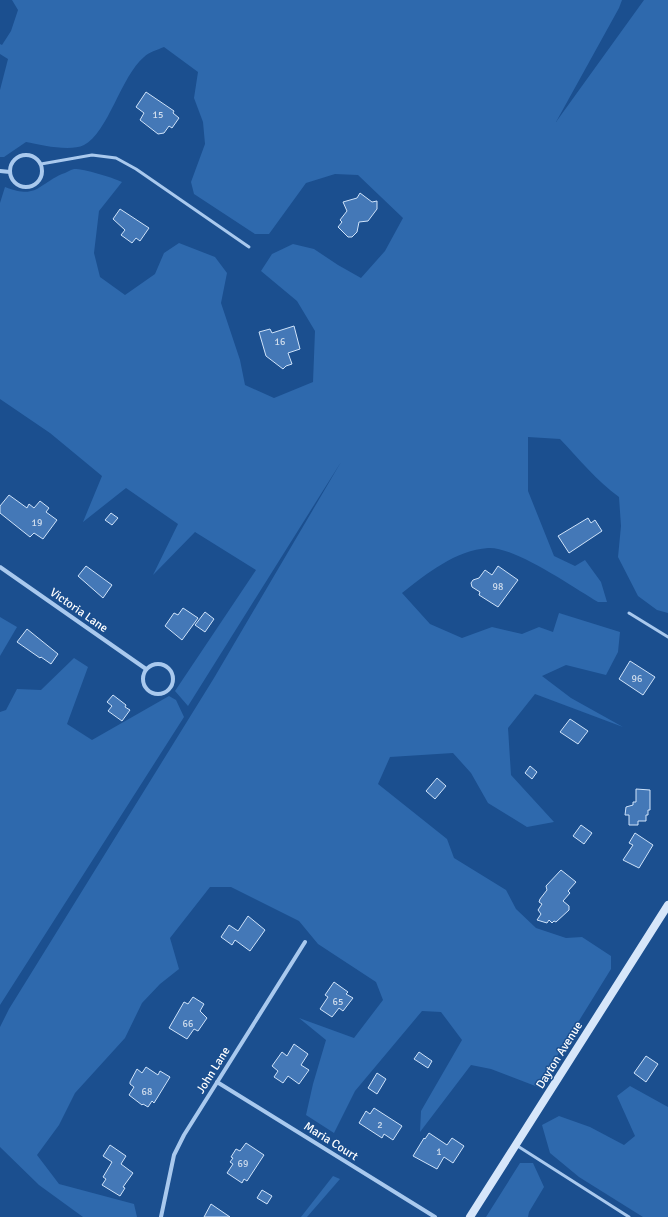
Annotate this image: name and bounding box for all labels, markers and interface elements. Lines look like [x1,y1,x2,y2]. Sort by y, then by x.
house number: 15 [153,109,163,121]
house number: 16 [275,336,285,348]
house number: 19 [32,517,42,529]
house number: 98 [493,581,503,593]
street label: Victoria Lane [47,585,111,636]
house number: 96 [632,673,642,685]
house number: 65 [333,996,343,1008]
house number: 66 [183,1018,193,1030]
street label: Dayton Avenue [533,1019,586,1092]
street label: John Lane [193,1044,234,1096]
house number: 68 [142,1086,152,1098]
street label: Maria Court [301,1119,361,1164]
house number: 2 [377,1119,383,1131]
house number: 1 [436,1146,442,1158]
house number: 69 [238,1158,248,1170]

